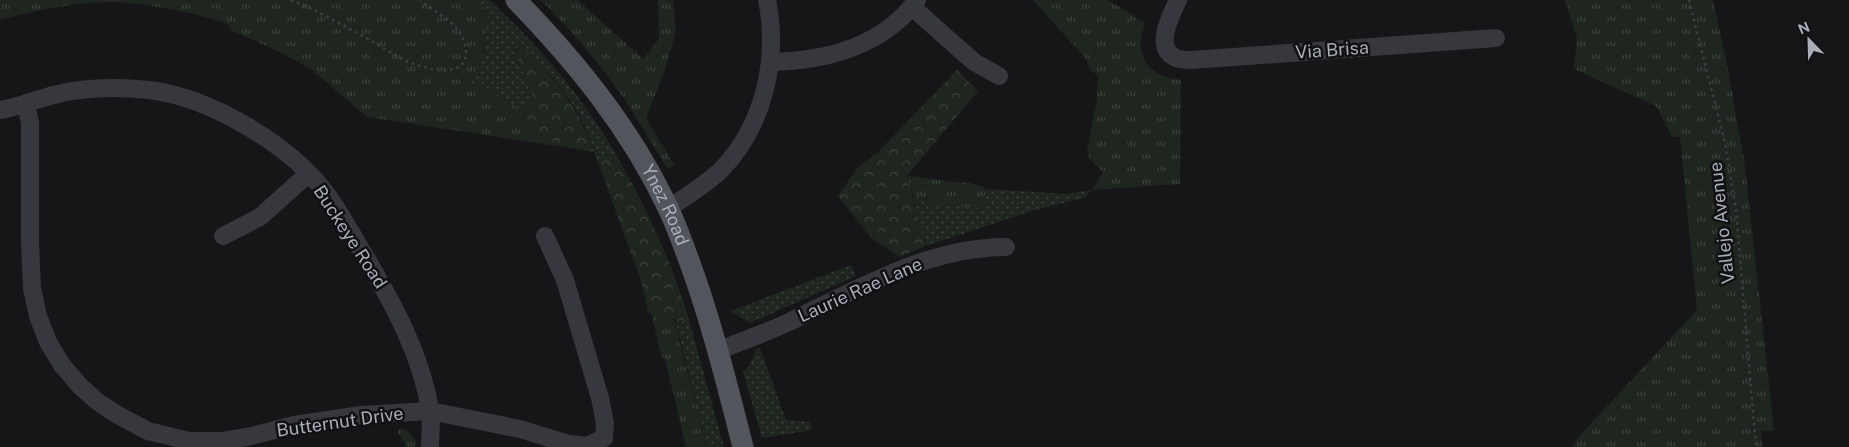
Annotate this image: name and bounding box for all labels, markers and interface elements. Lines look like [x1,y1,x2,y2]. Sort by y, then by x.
north arrow [1784,15,1834,65]
text: N [1796,19,1812,38]
street label: Via Brisa [1295,36,1369,63]
street label: Ynez Road [637,161,693,248]
street label: Vallejo Avenue [1705,161,1738,285]
street label: Buckeye Road [309,181,391,292]
street label: Laurie Rae Lane [794,253,925,326]
street label: Butternut Drive [275,402,405,441]

